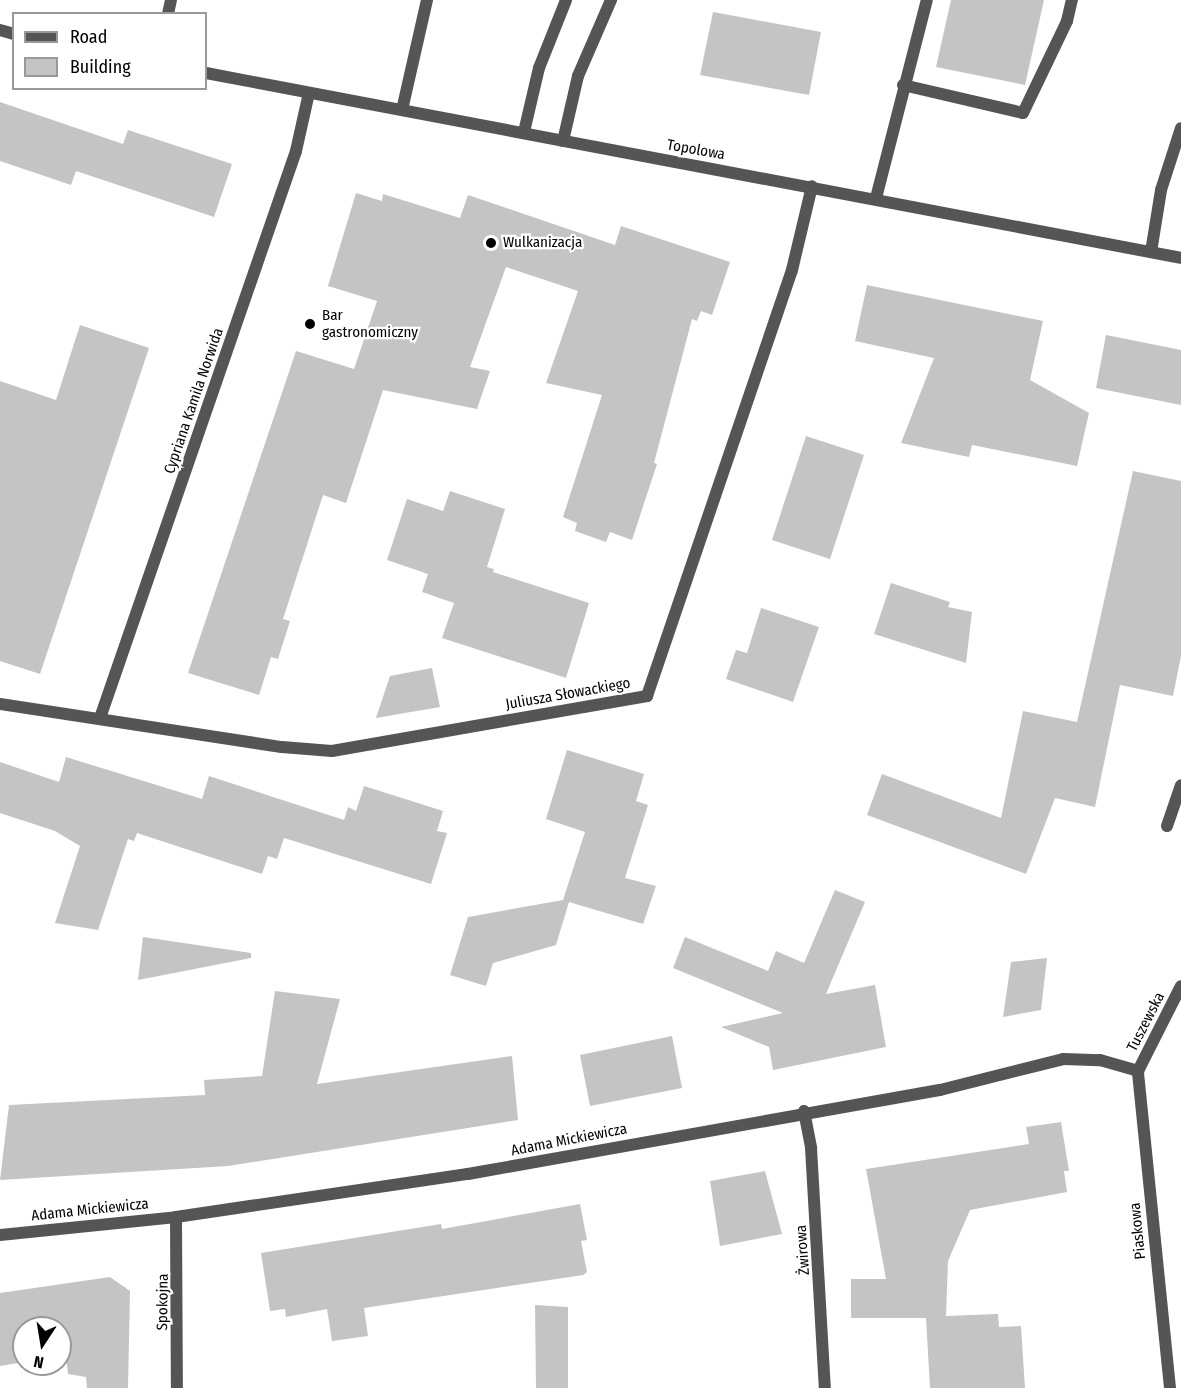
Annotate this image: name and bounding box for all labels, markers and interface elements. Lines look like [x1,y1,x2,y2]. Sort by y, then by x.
legend [12,12,207,90]
text: Road [70,26,107,48]
text: Building [70,56,131,78]
street label: Topolowa [666,136,726,164]
place label: Wulkanizacja [503,234,582,252]
marker: Wulkanizacja [484,236,498,250]
place label: Bar gastronomiczny [322,306,418,341]
marker: Bar gastronomiczny [303,317,317,331]
street label: Cypriana Kamila Norwida [161,326,227,476]
street label: Juliusza Słowackiego [504,674,632,714]
street label: Tuszewska [1123,989,1169,1055]
street label: Adama Mickiewicza [509,1120,629,1160]
street label: Adama Mickiewicza [30,1195,150,1225]
street label: Piaskowa [1126,1202,1150,1260]
street label: Żwirowa [792,1224,814,1276]
street label: Spokojna [154,1273,172,1331]
north arrow [12,1316,72,1376]
text: N [32,1352,45,1372]

